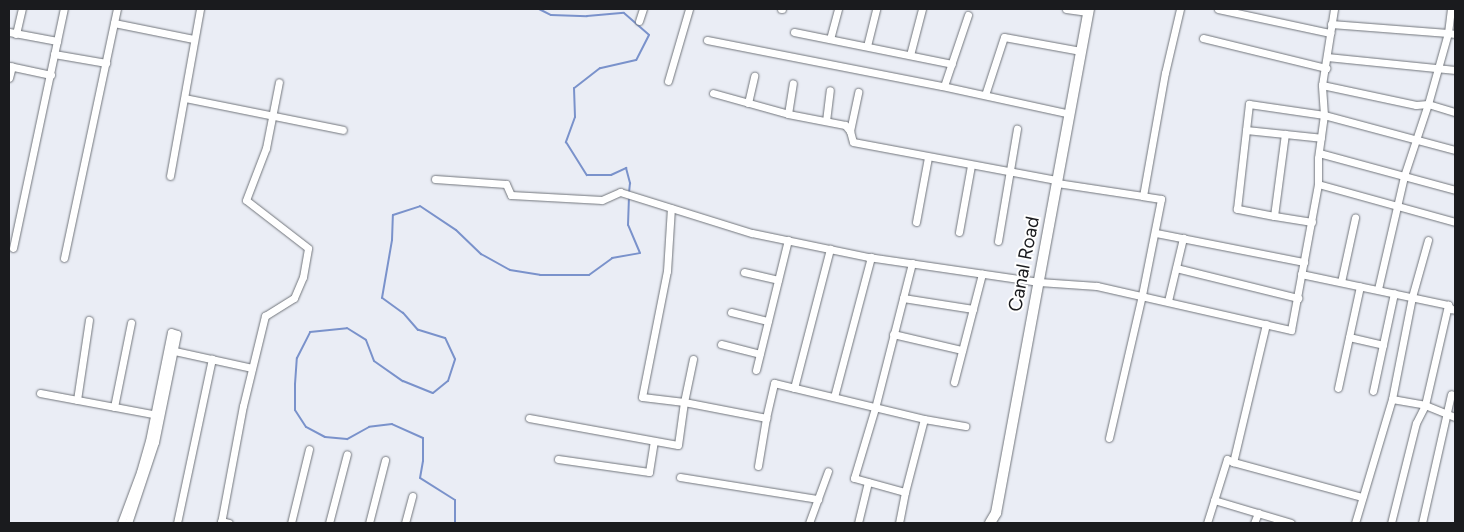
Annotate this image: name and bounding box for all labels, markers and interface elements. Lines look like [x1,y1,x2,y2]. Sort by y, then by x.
street label: Canal Road [1004,215,1044,313]

